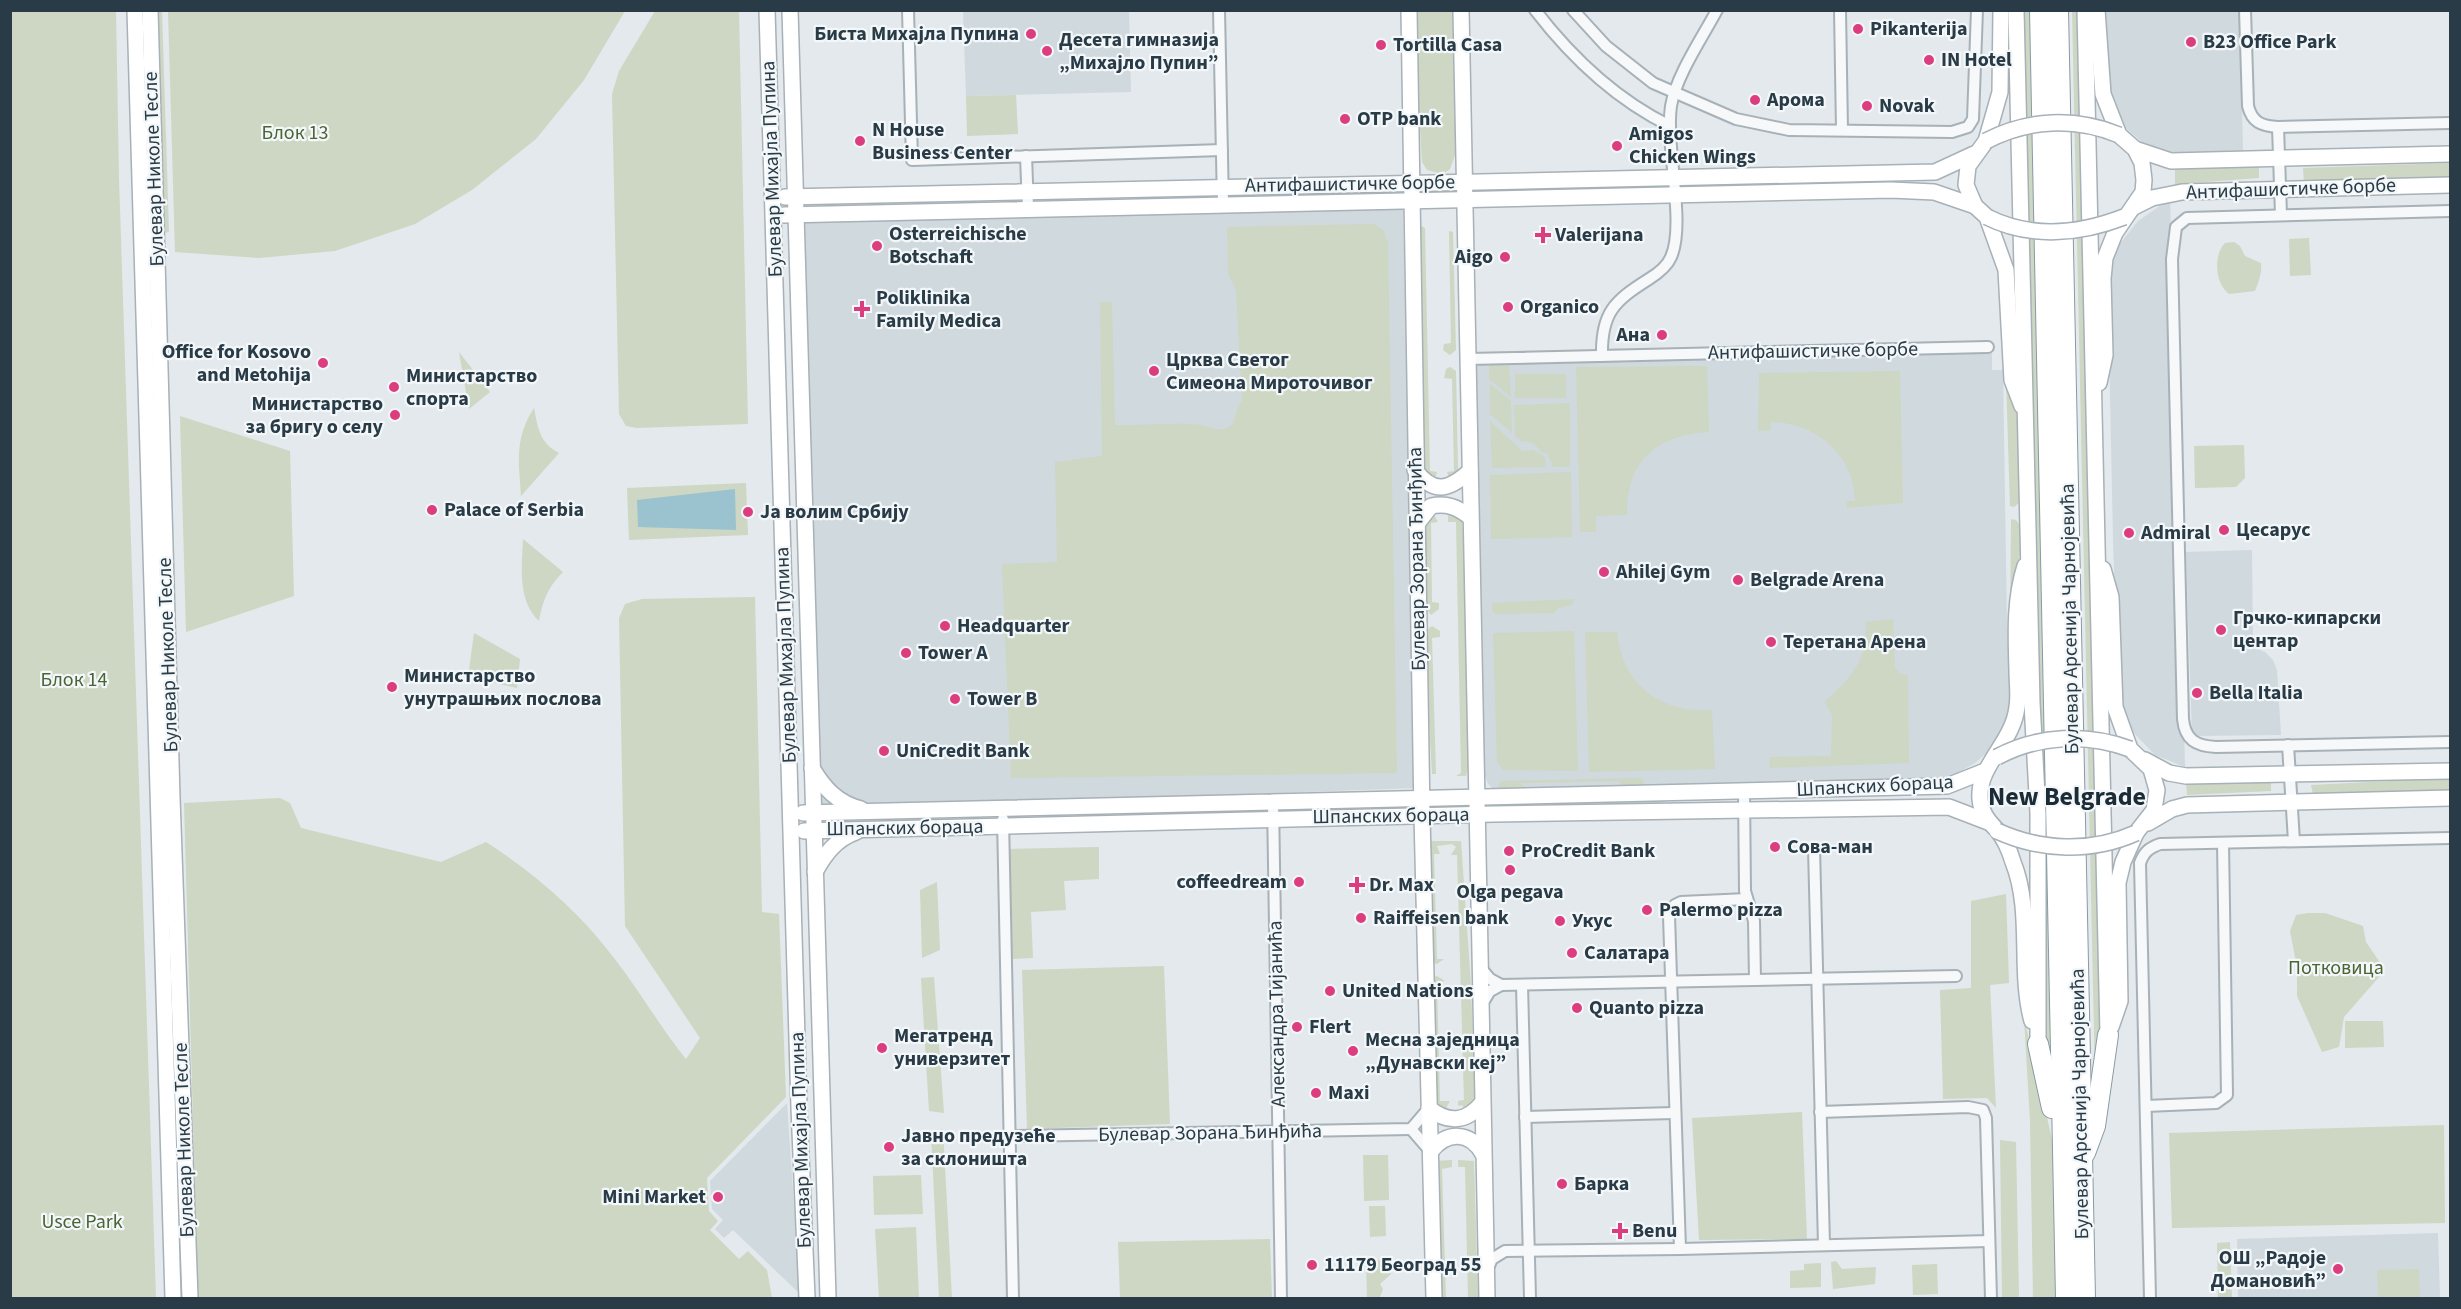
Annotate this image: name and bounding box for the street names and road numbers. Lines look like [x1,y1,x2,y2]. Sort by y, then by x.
street label: Булевар Михајла Пупина [754,60,790,278]
street label: Булевар Николе Тесле [137,71,171,267]
street label: Антифашистичке борбе [1245,168,1455,200]
street label: Антифашистичке борбе [2186,171,2397,207]
street label: Антифашистичке борбе [1708,335,1918,367]
street label: Булевар Зорана Ђинђића [1401,447,1433,671]
street label: Булевар Арсенија Чарнојевића [2054,483,2086,755]
street label: Булевар Михајла Пупина [768,546,804,764]
street label: Булевар Николе Тесле [151,557,185,753]
street label: Шпанских бораца [1796,768,1954,804]
street label: Шпанских бораца [1312,801,1470,831]
street label: Шпанских бораца [826,813,984,843]
street label: Александра Тијанића [1261,920,1293,1108]
street label: Булевар Арсенија Чарнојевића [2064,968,2096,1240]
street label: Булевар Михајла Пупина [783,1031,819,1249]
street label: Булевар Николе Тесле [167,1042,201,1238]
street label: Булевар Зорана Ђинђића [1098,1117,1322,1149]

